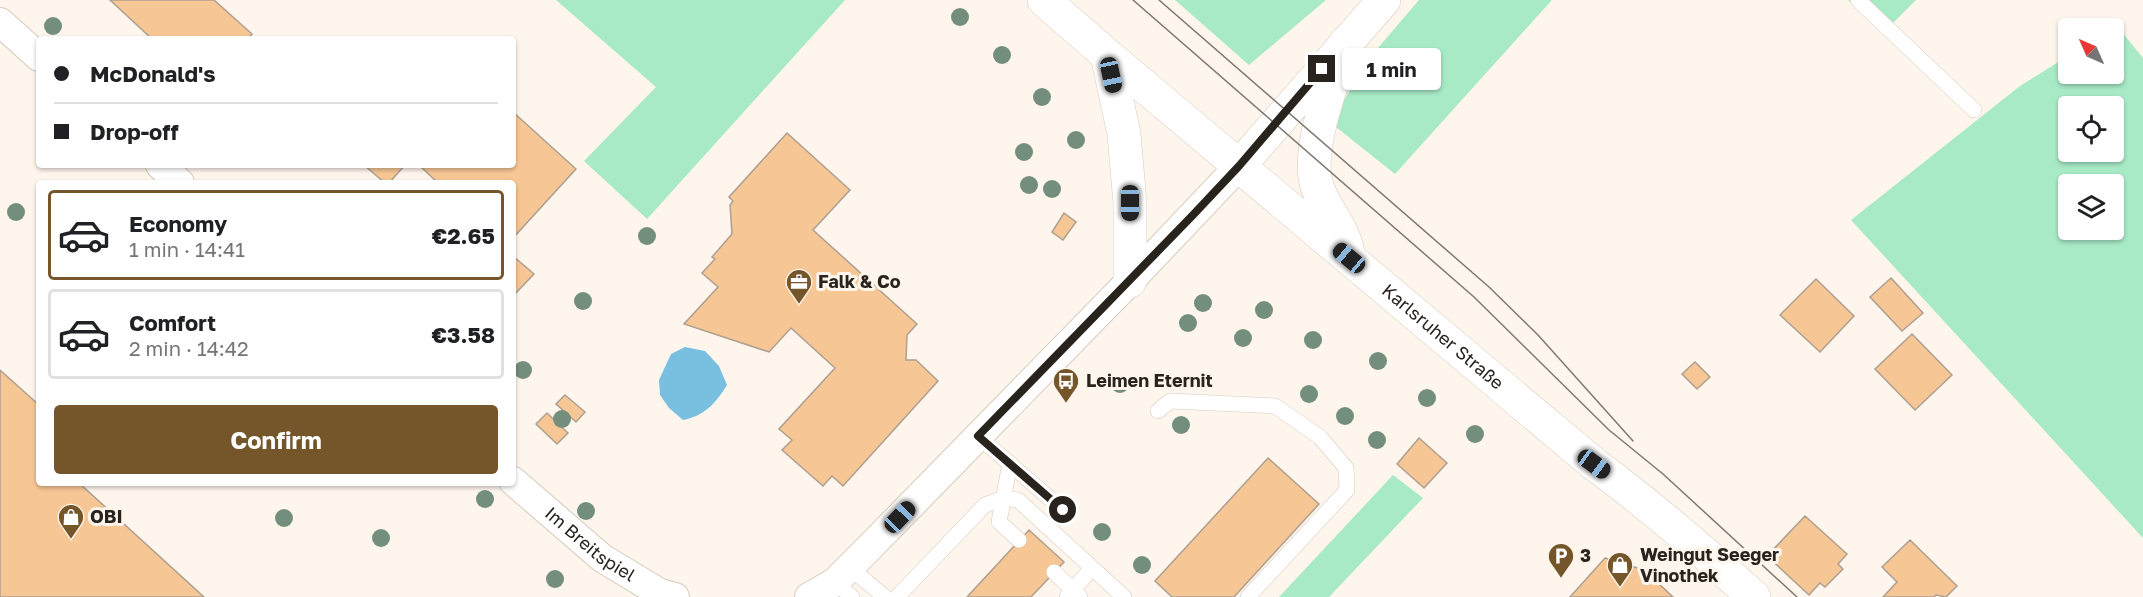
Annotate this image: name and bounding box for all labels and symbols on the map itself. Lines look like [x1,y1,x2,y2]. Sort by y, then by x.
north arrow [2058,18,2124,84]
callout: 1 min [1343,48,1442,90]
route end [1308,55,1335,82]
car [1098,56,1124,94]
car [1121,185,1139,221]
car [1329,240,1369,276]
office icon: Falk & Co [784,267,814,305]
place label: Falk & Co [818,270,901,292]
street label: Karlsruher Straße [1378,279,1509,393]
bus stop icon: Leimen Eternit [1051,366,1081,404]
place label: Leimen Eternit [1086,369,1213,391]
car [1574,446,1614,482]
route start [1049,496,1076,523]
car [881,498,919,536]
shop icon: OBI [56,502,86,540]
street label: Im Breitspiel [541,502,640,586]
place label: OBI [90,505,123,527]
parking icon: 3 [1546,541,1576,579]
place label: Weingut Seeger Vinothek [1640,543,1779,586]
place label: 3 [1580,544,1591,566]
shop icon: Weingut Seeger Vinothek [1605,550,1635,588]

